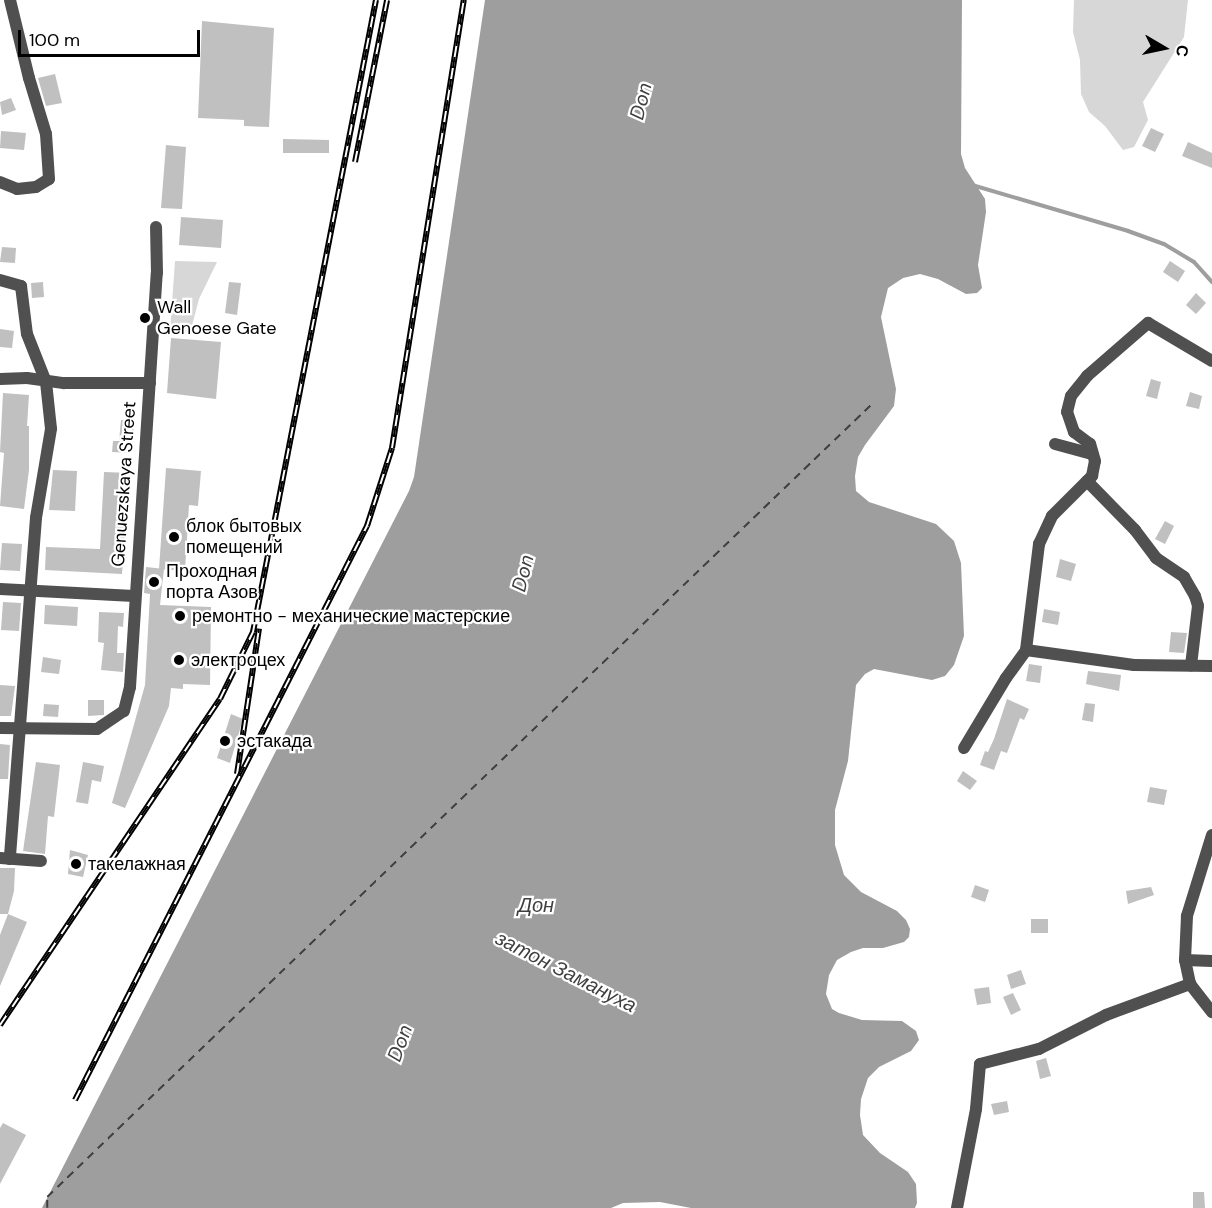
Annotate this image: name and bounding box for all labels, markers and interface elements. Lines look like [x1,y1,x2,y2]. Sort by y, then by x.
scale bar [21,18,202,56]
north arrow [1134,18,1194,78]
text: 100 m [29,28,80,52]
text: С [1171,44,1194,58]
water label: Don [625,80,657,122]
place label: Wall Genoese Gate [157,297,276,340]
marker: Wall Genoese Gate [138,311,152,325]
street label: Genuezskaya Street [107,401,141,567]
place label: блок бытовых помещений [186,516,302,558]
marker: блок бытовых помещений [167,530,181,544]
water label: Don [507,552,539,594]
place label: Проходная порта Азов [166,561,258,604]
marker: Проходная порта Азов [147,575,161,589]
place label: ремонтно - механические мастерские [192,605,510,627]
marker: ремонтно - механические мастерские [173,609,187,623]
place label: электроцех [191,649,285,671]
marker: электроцех [172,653,186,667]
place label: эстакада [237,730,312,752]
marker: эстакада [218,734,232,748]
place label: такелажная [88,853,186,875]
marker: такелажная [69,857,83,871]
water label: Дон [518,893,554,917]
water label: затон Замануха [492,926,640,1018]
water label: Don [382,1021,418,1065]

